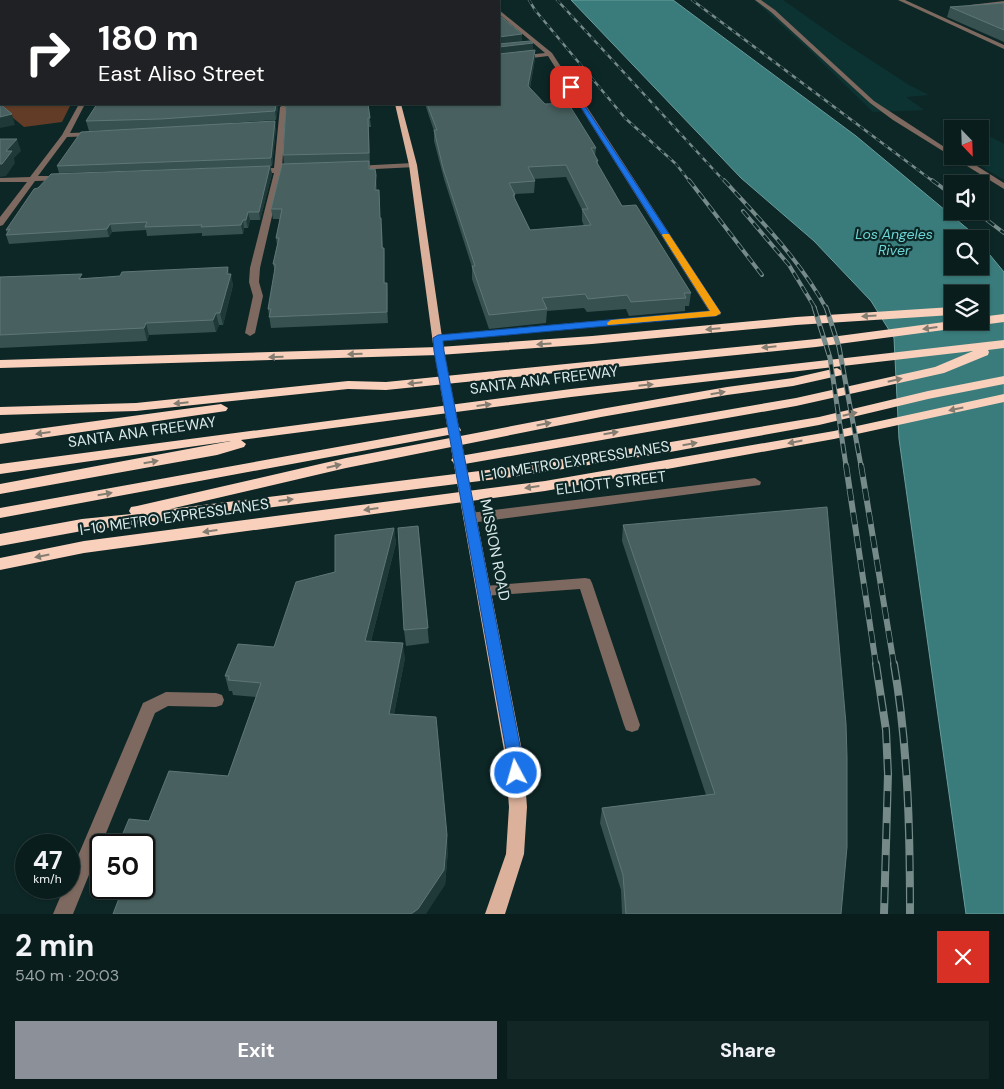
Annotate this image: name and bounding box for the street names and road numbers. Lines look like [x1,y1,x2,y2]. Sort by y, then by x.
street label: SANTA ANA FREEWAY [469,361,620,399]
street label: SANTA ANA FREEWAY [67,412,218,452]
street label: I-10 METRO EXPRESSLANES [479,436,671,486]
street label: ELLIOTT STREET [555,466,667,500]
street label: I-10 METRO EXPRESSLANES [78,494,270,540]
street label: MISSION ROAD [475,498,515,602]

